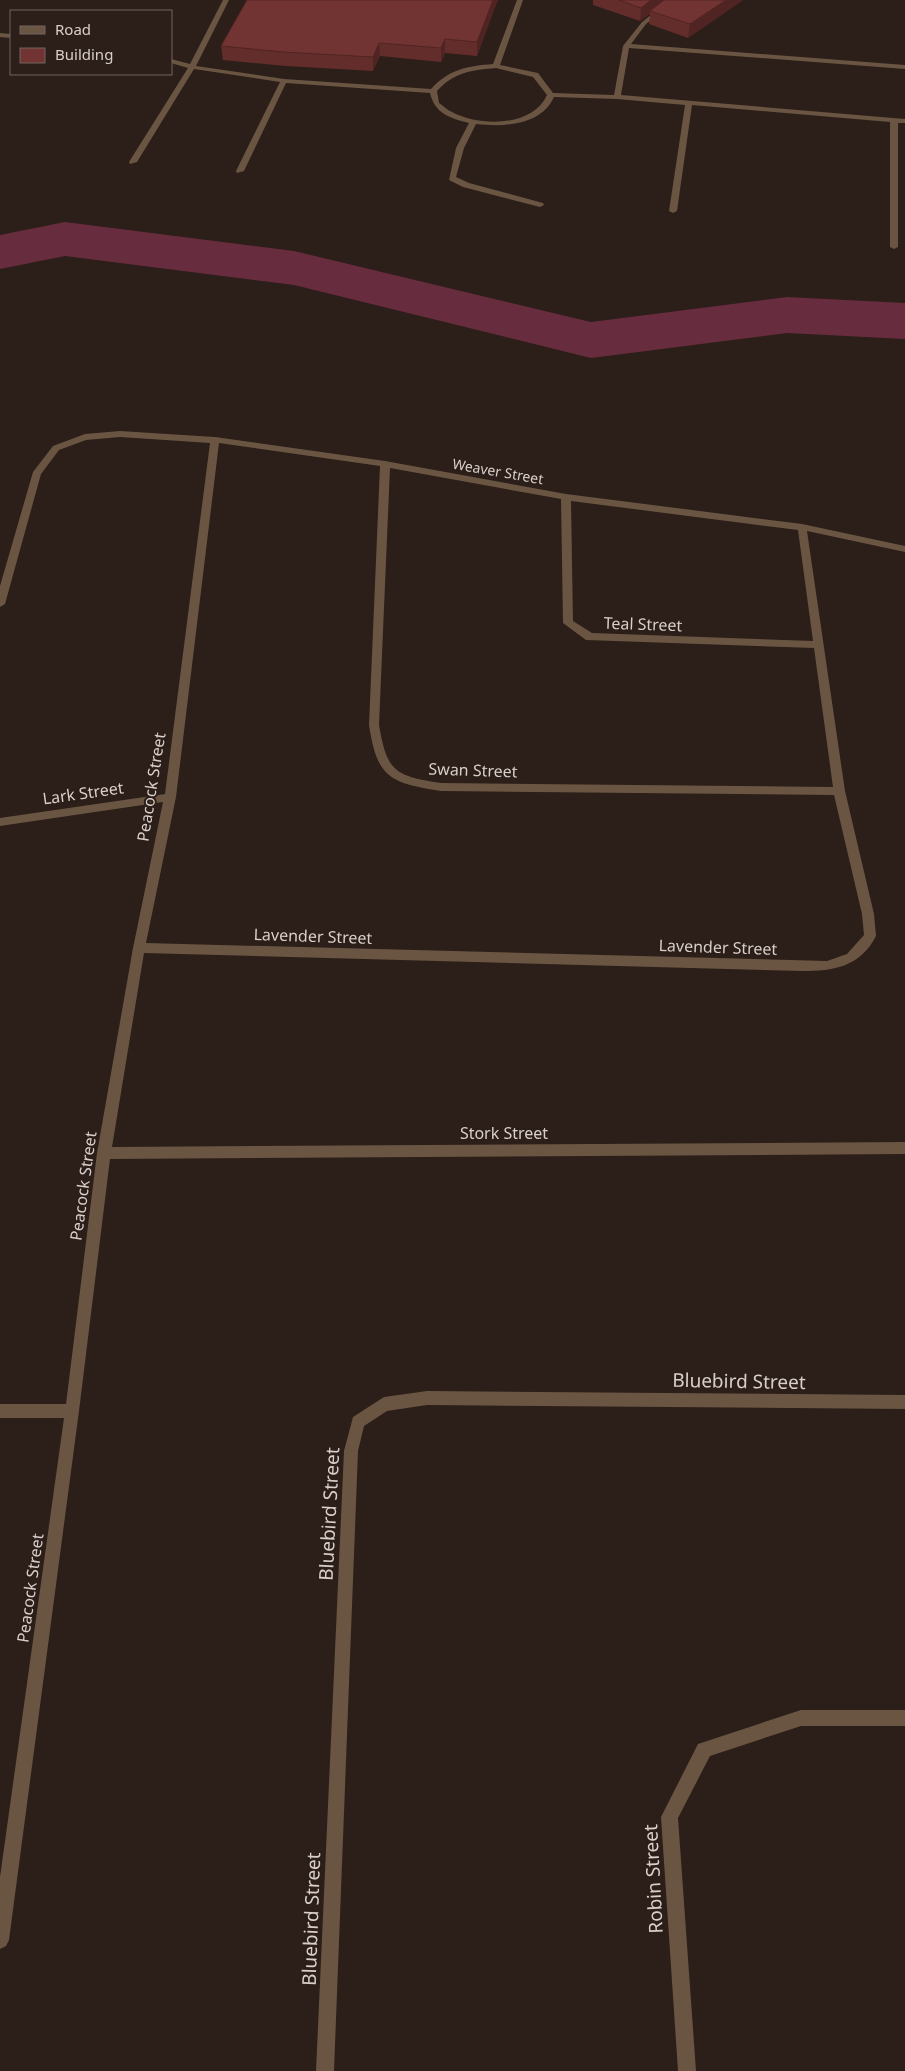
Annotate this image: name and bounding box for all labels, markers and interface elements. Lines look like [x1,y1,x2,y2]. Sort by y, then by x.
legend [10,10,172,75]
text: Road [55,19,91,39]
text: Building [55,44,113,64]
street label: Weaver Street [451,454,545,488]
street label: Teal Street [603,612,683,636]
street label: Peacock Street [132,731,171,843]
street label: Swan Street [428,757,518,783]
street label: Lark Street [41,776,125,810]
street label: Lavender Street [253,923,373,949]
street label: Lavender Street [658,934,778,960]
street label: Stork Street [460,1122,548,1144]
street label: Peacock Street [64,1130,102,1242]
street label: Bluebird Street [672,1367,806,1395]
street label: Bluebird Street [313,1447,345,1581]
street label: Peacock Street [11,1532,49,1644]
street label: Robin Street [637,1823,669,1934]
street label: Bluebird Street [296,1852,326,1986]

